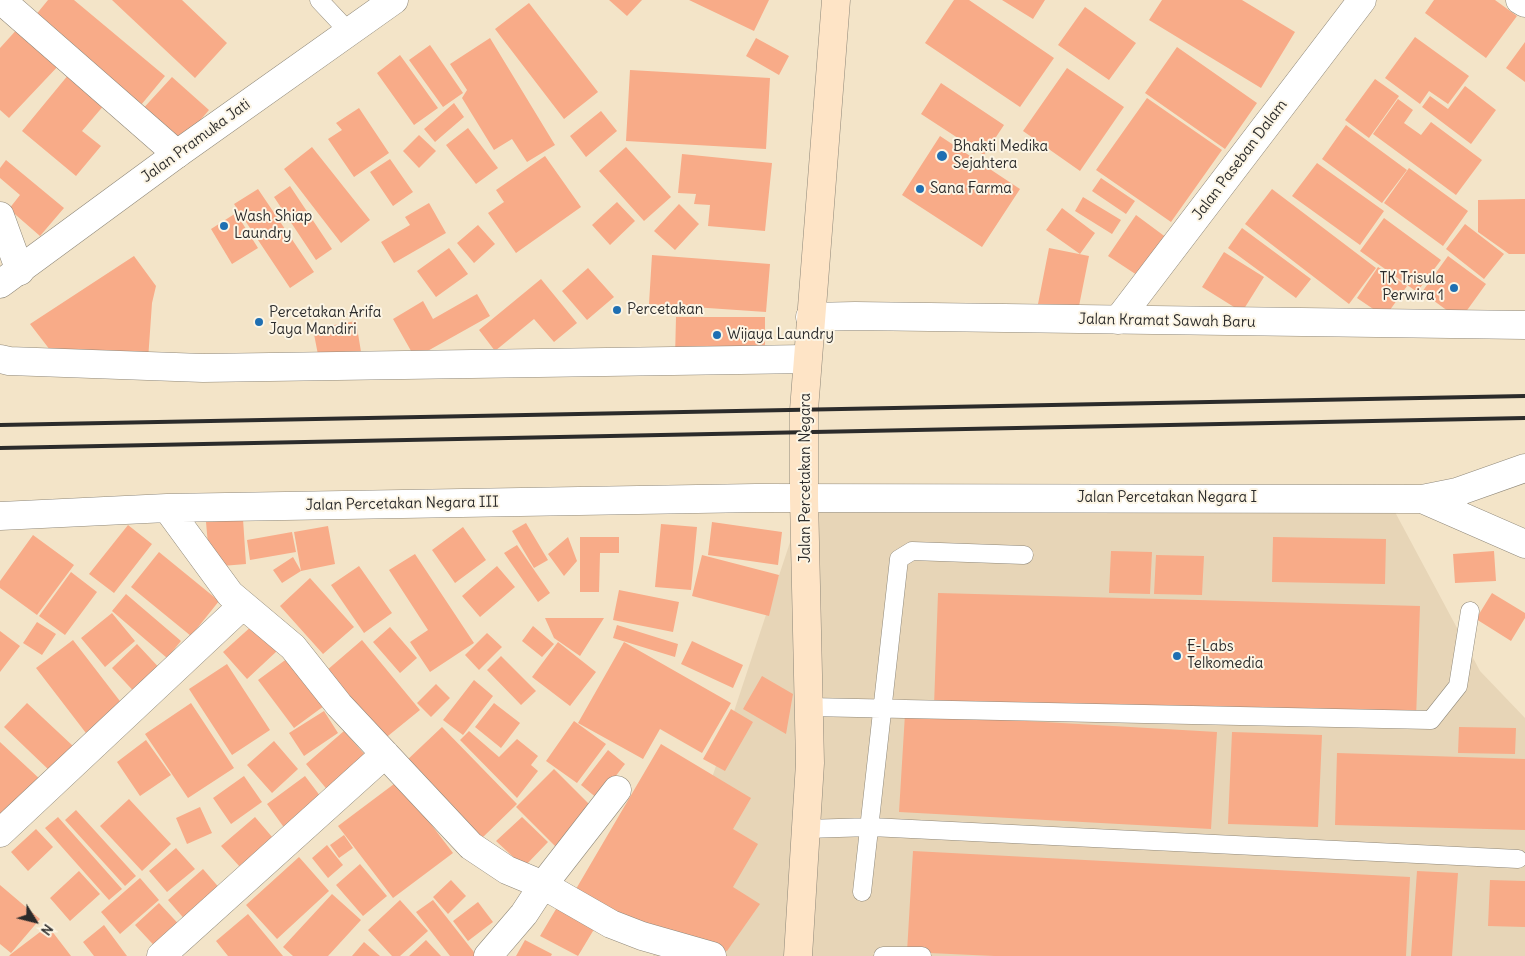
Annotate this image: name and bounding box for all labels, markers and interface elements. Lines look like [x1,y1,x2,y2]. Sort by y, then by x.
street label: Jalan Pramuka Jati [138,96,254,186]
street label: Jalan Paseban Dalam [1189,96,1291,224]
place label: Bhakti Medika Sejahtera [953,138,1048,173]
marker: Bhakti Medika Sejahtera [935,149,949,163]
place label: Sana Farma [930,180,1012,198]
marker: Sana Farma [914,183,926,195]
place label: Wash Shiap Laundry [234,208,312,243]
marker: Wash Shiap Laundry [218,220,230,232]
place label: TK Trisula Perwira 1 [1380,270,1444,305]
marker: TK Trisula Perwira 1 [1448,282,1460,294]
place label: Percetakan [627,301,703,319]
place label: Percetakan Arifa Jaya Mandiri [269,304,381,339]
marker: Percetakan [611,304,623,316]
street label: Jalan Kramat Sawah Baru [1078,310,1256,332]
marker: Percetakan Arifa Jaya Mandiri [253,316,265,328]
place label: Wijaya Laundry [727,326,834,344]
marker: Wijaya Laundry [711,329,723,341]
street label: Jalan Percetakan Negara [797,393,815,563]
street label: Jalan Percetakan Negara I [1077,489,1257,507]
street label: Jalan Percetakan Negara III [305,493,499,515]
place label: E-Labs Telkomedia [1187,638,1263,673]
marker: E-Labs Telkomedia [1171,650,1183,662]
north arrow [10,896,60,946]
text: N [37,921,57,939]

